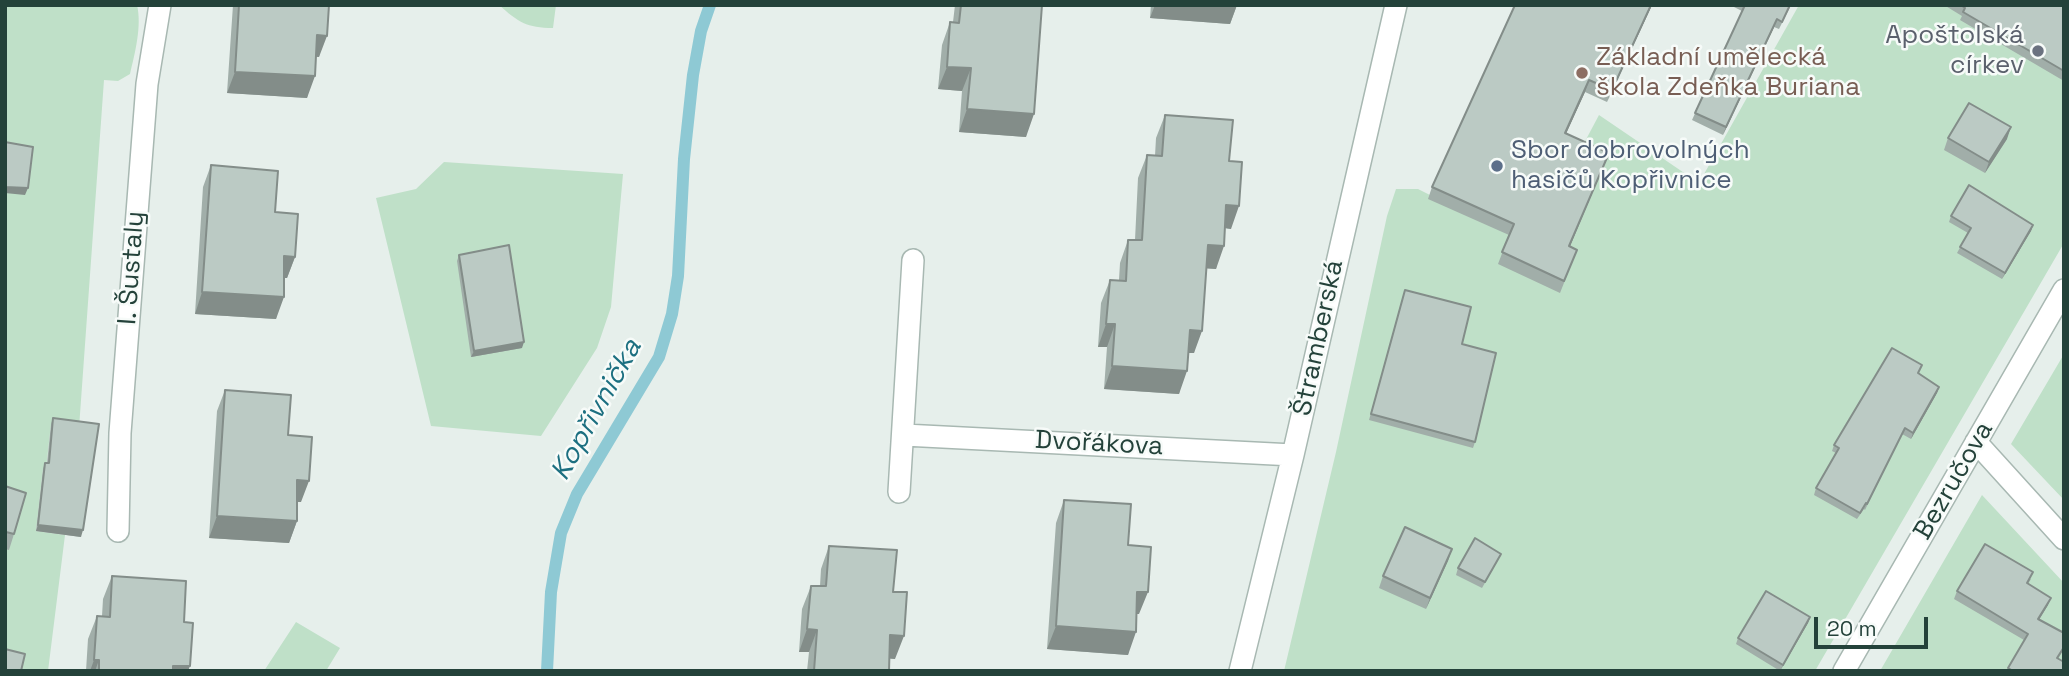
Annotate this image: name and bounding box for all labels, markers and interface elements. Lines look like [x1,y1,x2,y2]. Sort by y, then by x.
place label: Apoštolská církev [1885,20,2024,82]
place label: Základní umělecká škola Zdeňka Buriana [1596,42,1860,104]
marker: Apoštolská církev [2030,43,2046,59]
marker: Základní umělecká škola Zdeňka Buriana [1574,65,1590,81]
place label: Sbor dobrovolných hasičů Kopřivnice [1511,135,1750,196]
marker: Sbor dobrovolných hasičů Kopřivnice [1489,158,1505,174]
street label: I. Šustaly [112,210,152,326]
street label: Štramberská [1287,257,1351,419]
water label: Kopřivnička [544,334,650,486]
street label: Bezručova [1908,416,2000,546]
street label: Dvořákova [1034,425,1164,463]
scale bar [1817,602,1931,646]
text: 20 m [1827,615,1877,642]

